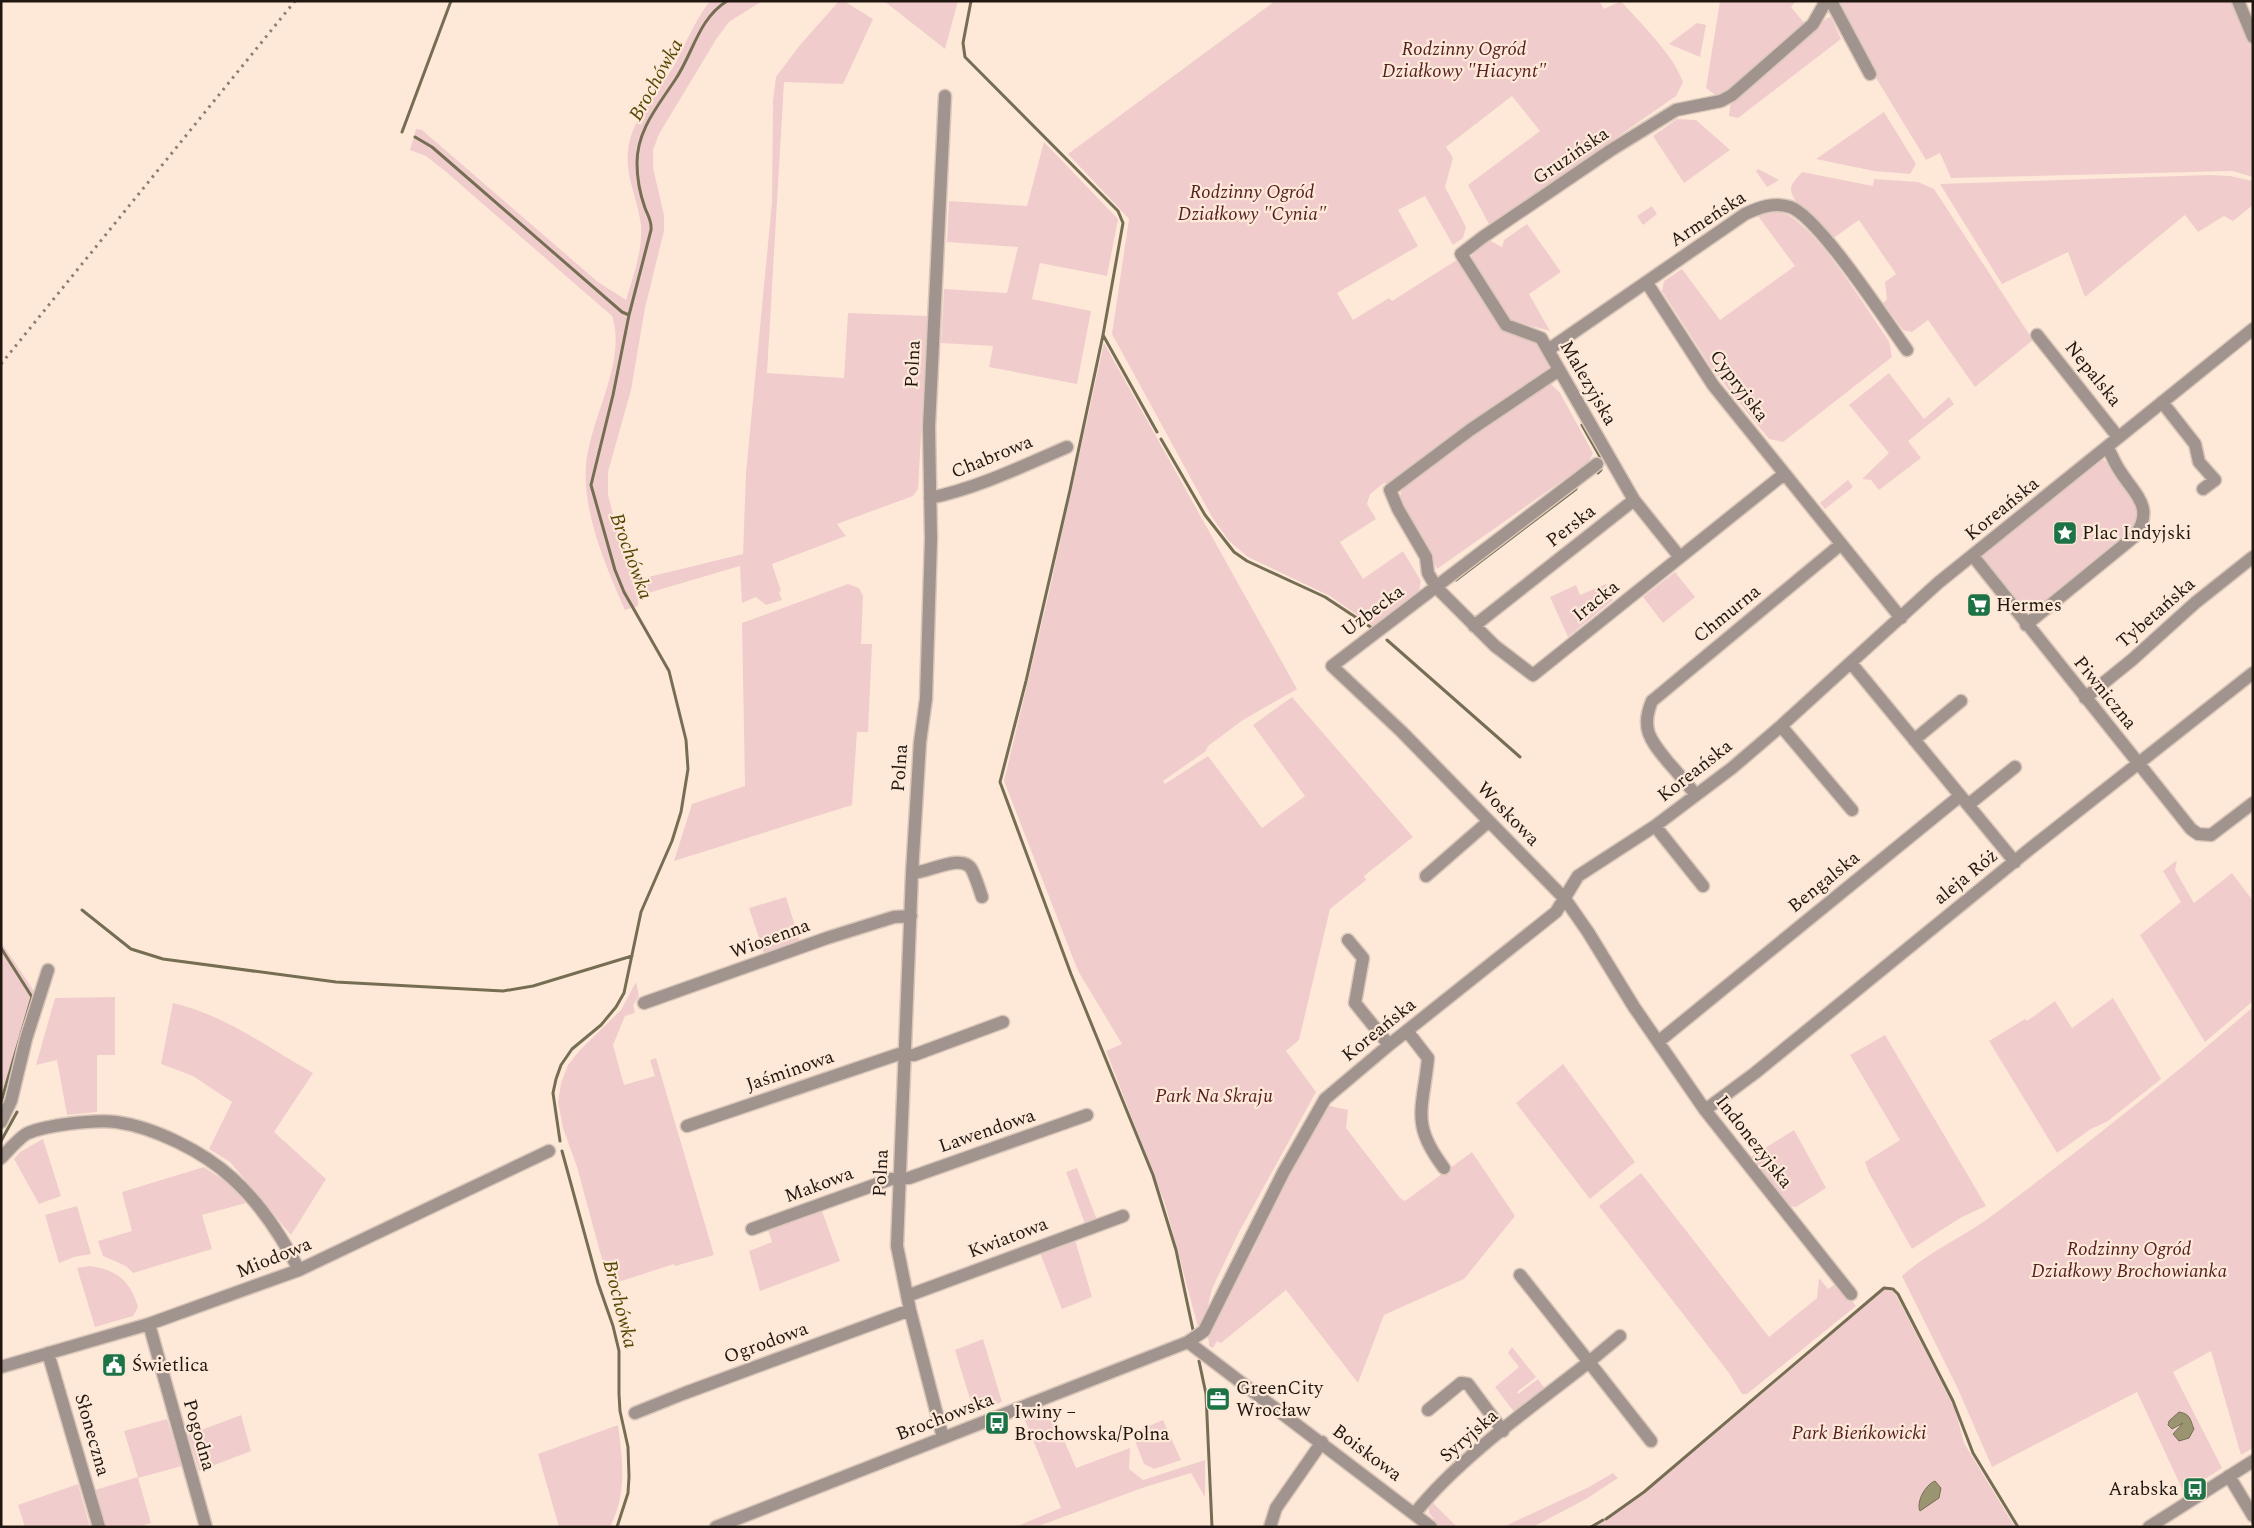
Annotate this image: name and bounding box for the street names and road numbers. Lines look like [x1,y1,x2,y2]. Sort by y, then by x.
street label: Gruzińska [1527,119,1616,192]
street label: Armeńska [1664,183,1753,255]
street label: Malezyjska [1552,335,1624,432]
street label: Nepalska [2057,335,2129,414]
street label: Polna [897,339,929,389]
street label: Cypryjska [1702,344,1776,429]
street label: Chabrowa [947,427,1038,487]
street label: Koreańska [1958,469,2046,548]
street label: Perska [1540,497,1603,555]
street label: Tybetańska [2110,570,2203,656]
street label: Iracka [1566,573,1626,629]
street label: Uzbecka [1335,577,1411,644]
street label: Chmurna [1687,577,1768,650]
street label: Piwniczna [2066,650,2144,737]
street label: Koreańska [1651,732,1739,810]
street label: Polna [884,742,916,793]
street label: Woskowa [1470,775,1547,854]
street label: aleja Róż [1927,842,2005,912]
street label: Bengalska [1782,843,1867,920]
street label: Wiosenna [726,911,815,967]
street label: Koreańska [1335,990,1423,1069]
street label: Jaśminowa [742,1042,839,1100]
street label: Indonezyjska [1708,1089,1800,1195]
street label: Lawendowa [935,1101,1040,1161]
street label: Polna [865,1148,897,1198]
street label: Makowa [780,1159,858,1211]
street label: Kwiatowa [964,1209,1053,1266]
street label: Miodowa [232,1229,317,1286]
street label: Ogrodowa [720,1314,813,1372]
street label: Brochowska [892,1385,999,1449]
street label: Słoneczna [66,1390,118,1480]
street label: Pogodna [175,1396,223,1475]
street label: Syryjska [1433,1402,1505,1470]
street label: Boiskowa [1326,1417,1409,1489]

